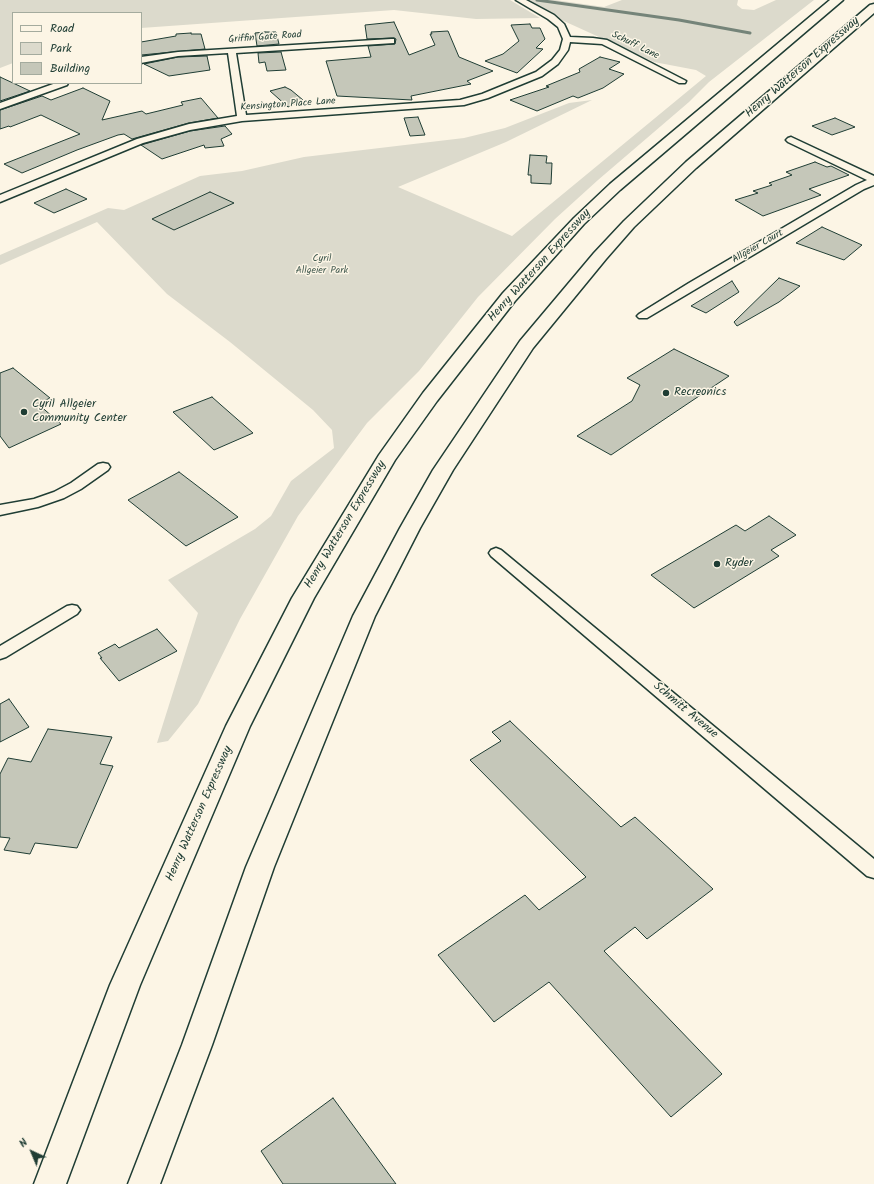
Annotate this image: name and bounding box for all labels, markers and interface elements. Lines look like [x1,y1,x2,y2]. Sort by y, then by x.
legend [12,12,142,84]
street label: Henry Watterson Expressway [743,15,863,121]
text: Road [50,19,74,38]
street label: Griffin Gate Road [228,29,302,47]
street label: Schuff Lane [609,29,661,63]
text: Park [50,39,72,58]
text: Building [50,59,90,78]
street label: Kensington Place Lane [240,96,336,114]
street label: Henry Watterson Expressway [486,207,594,325]
street label: Allgeier Court [730,228,786,266]
park label: Cyril Allgeier Park [296,253,348,276]
place label: Recreonics [674,386,726,400]
marker: Recreonics [661,388,671,398]
place label: Cyril Allgeier Community Center [32,398,127,426]
marker: Cyril Allgeier Community Center [19,407,29,417]
street label: Henry Watterson Expressway [302,459,390,591]
place label: Ryder [725,557,753,571]
marker: Ryder [712,559,722,569]
street label: Schmitt Avenue [650,680,720,742]
street label: Henry Watterson Expressway [164,744,236,884]
north arrow [12,1132,52,1172]
text: N [15,1134,32,1152]

